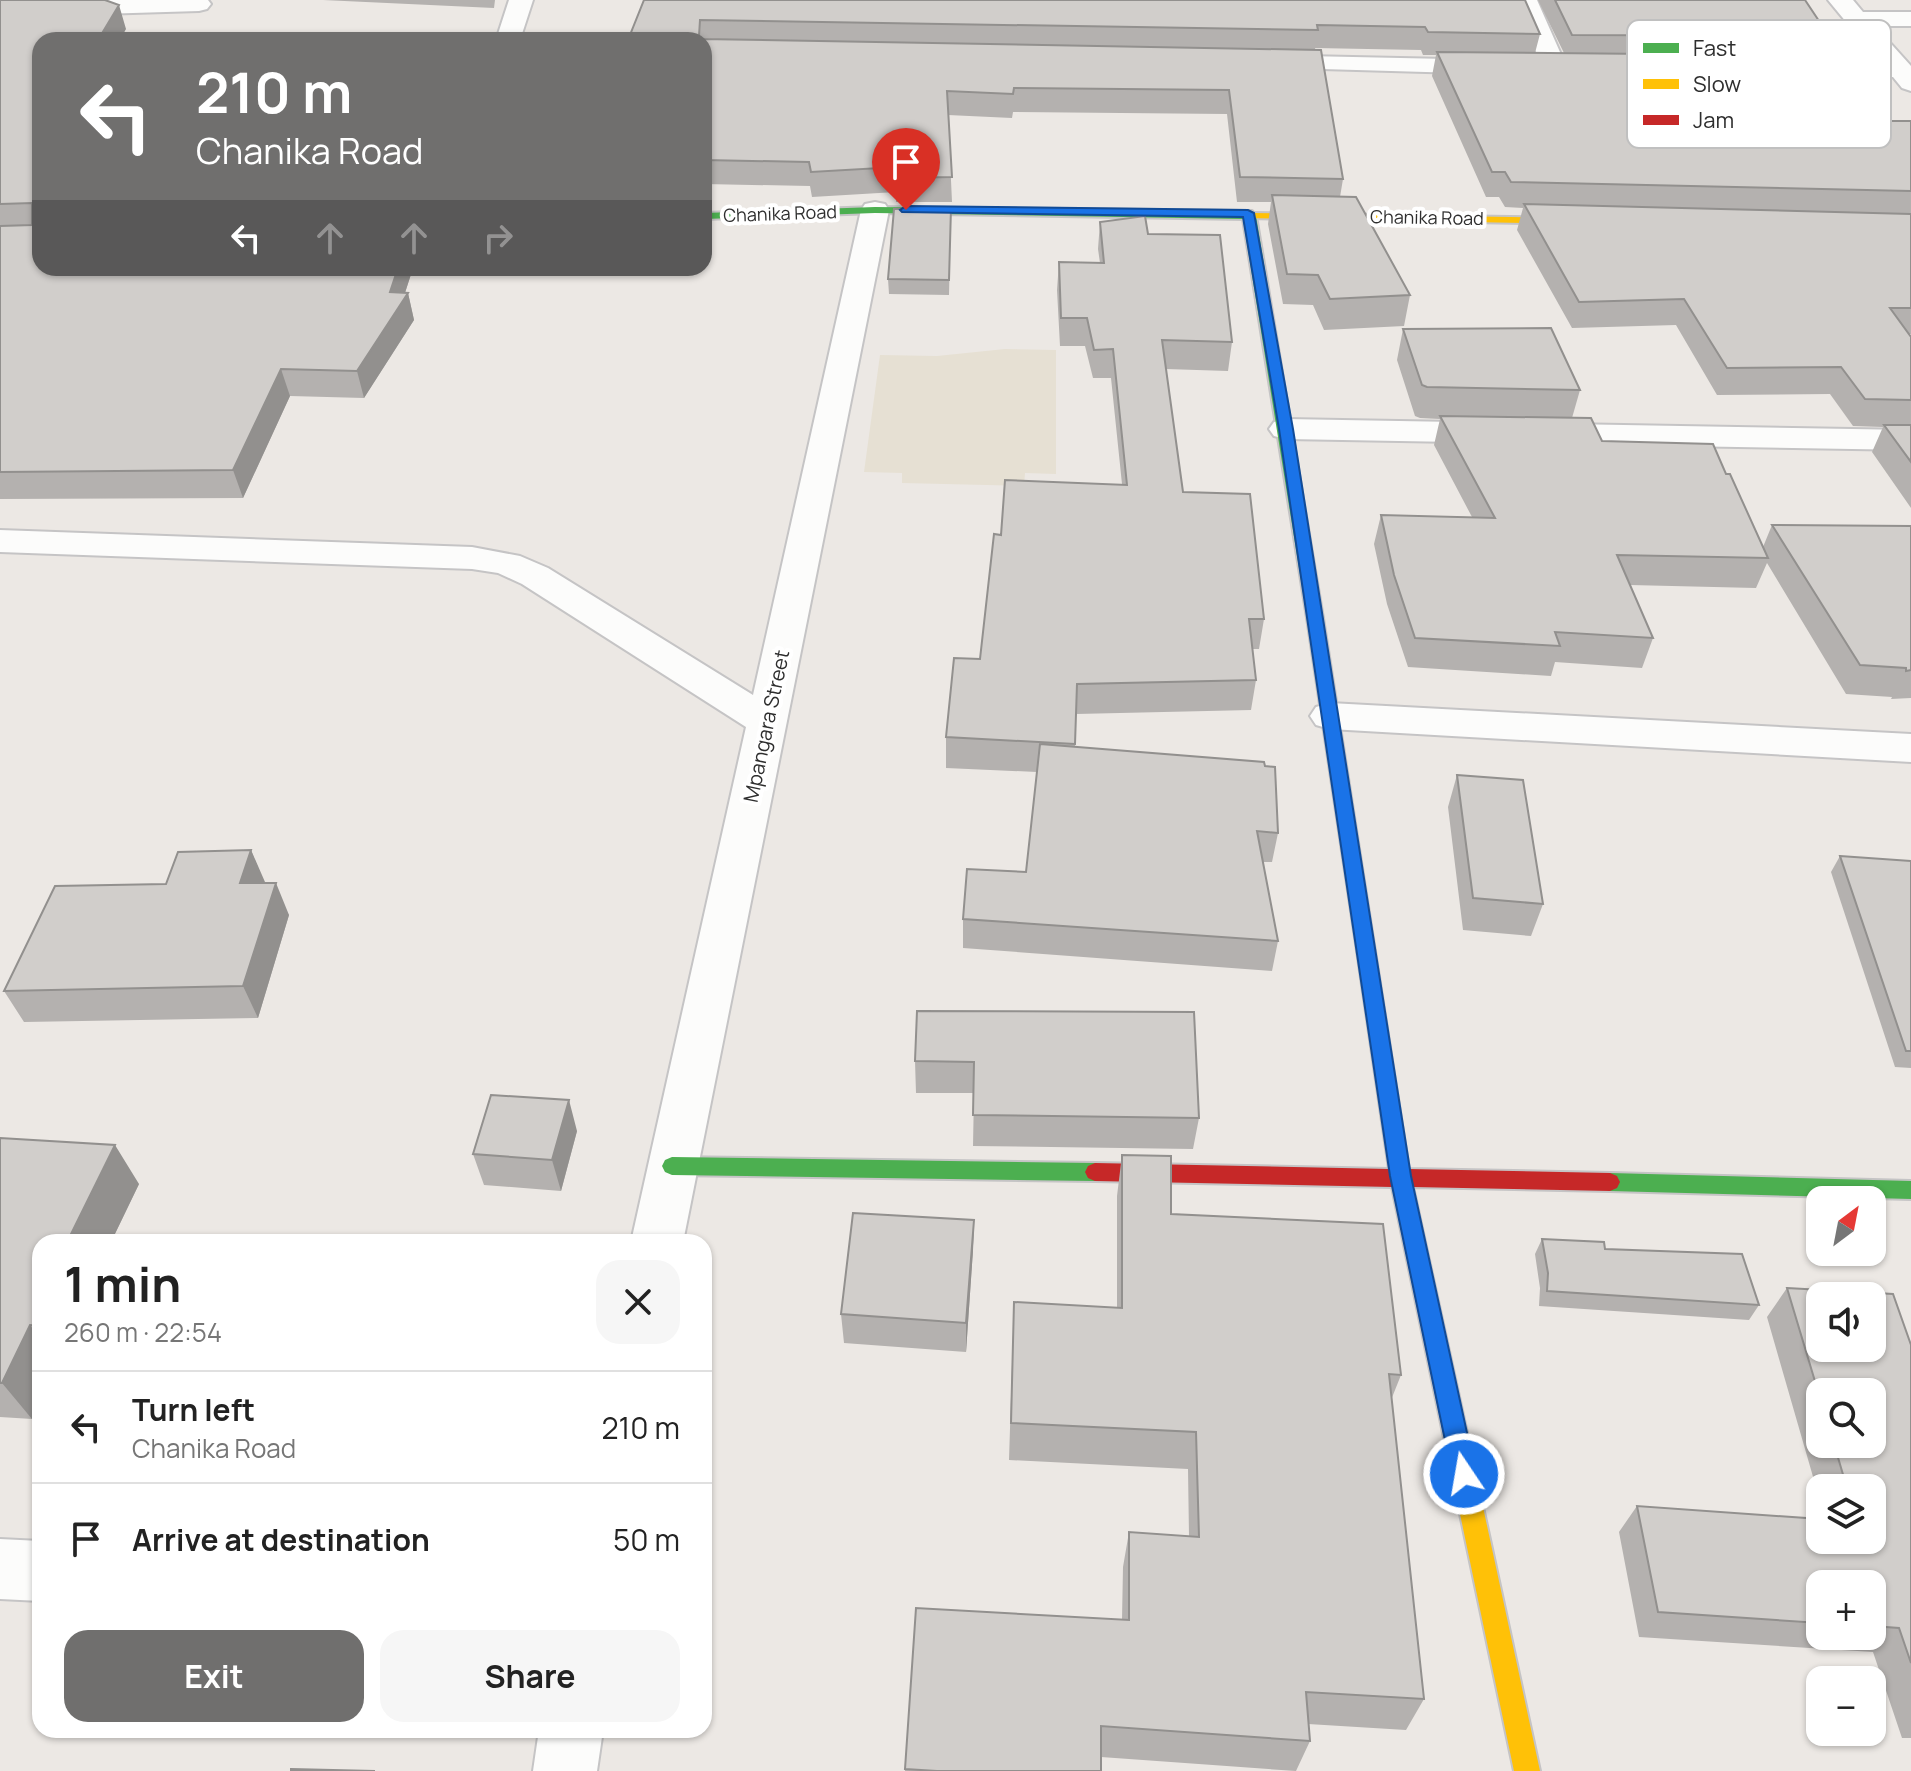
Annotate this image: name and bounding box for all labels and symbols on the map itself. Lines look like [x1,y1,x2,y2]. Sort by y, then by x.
legend [1627,20,1891,148]
text: Fast [1693,33,1736,63]
text: Slow [1693,69,1741,99]
text: Jam [1693,105,1734,135]
pin [872,128,940,210]
street label: Chanika Road [723,199,837,227]
street label: Chanika Road [1370,204,1484,230]
street label: Mpangara Street [737,647,795,805]
north arrow [1806,1186,1886,1266]
position arrow [1422,1432,1506,1516]

